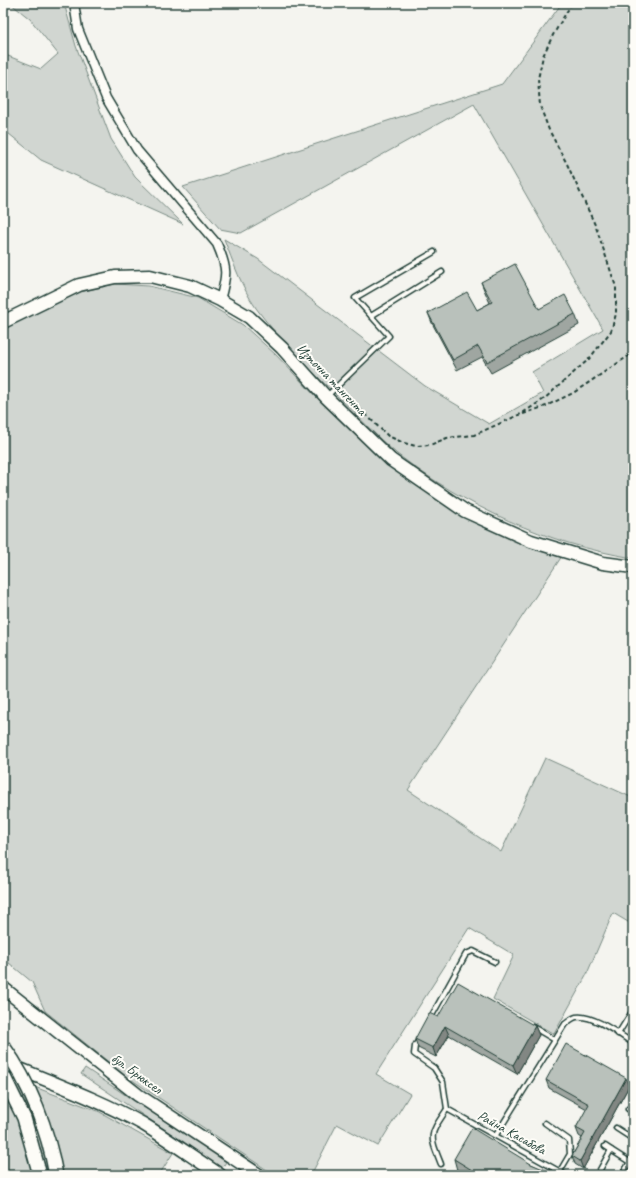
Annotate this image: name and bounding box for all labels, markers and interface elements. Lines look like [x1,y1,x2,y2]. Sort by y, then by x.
street label: Източна тангента [293,340,371,420]
street label: бул. Брюксел [108,1049,166,1098]
street label: Райна Касабова [475,1107,550,1159]

